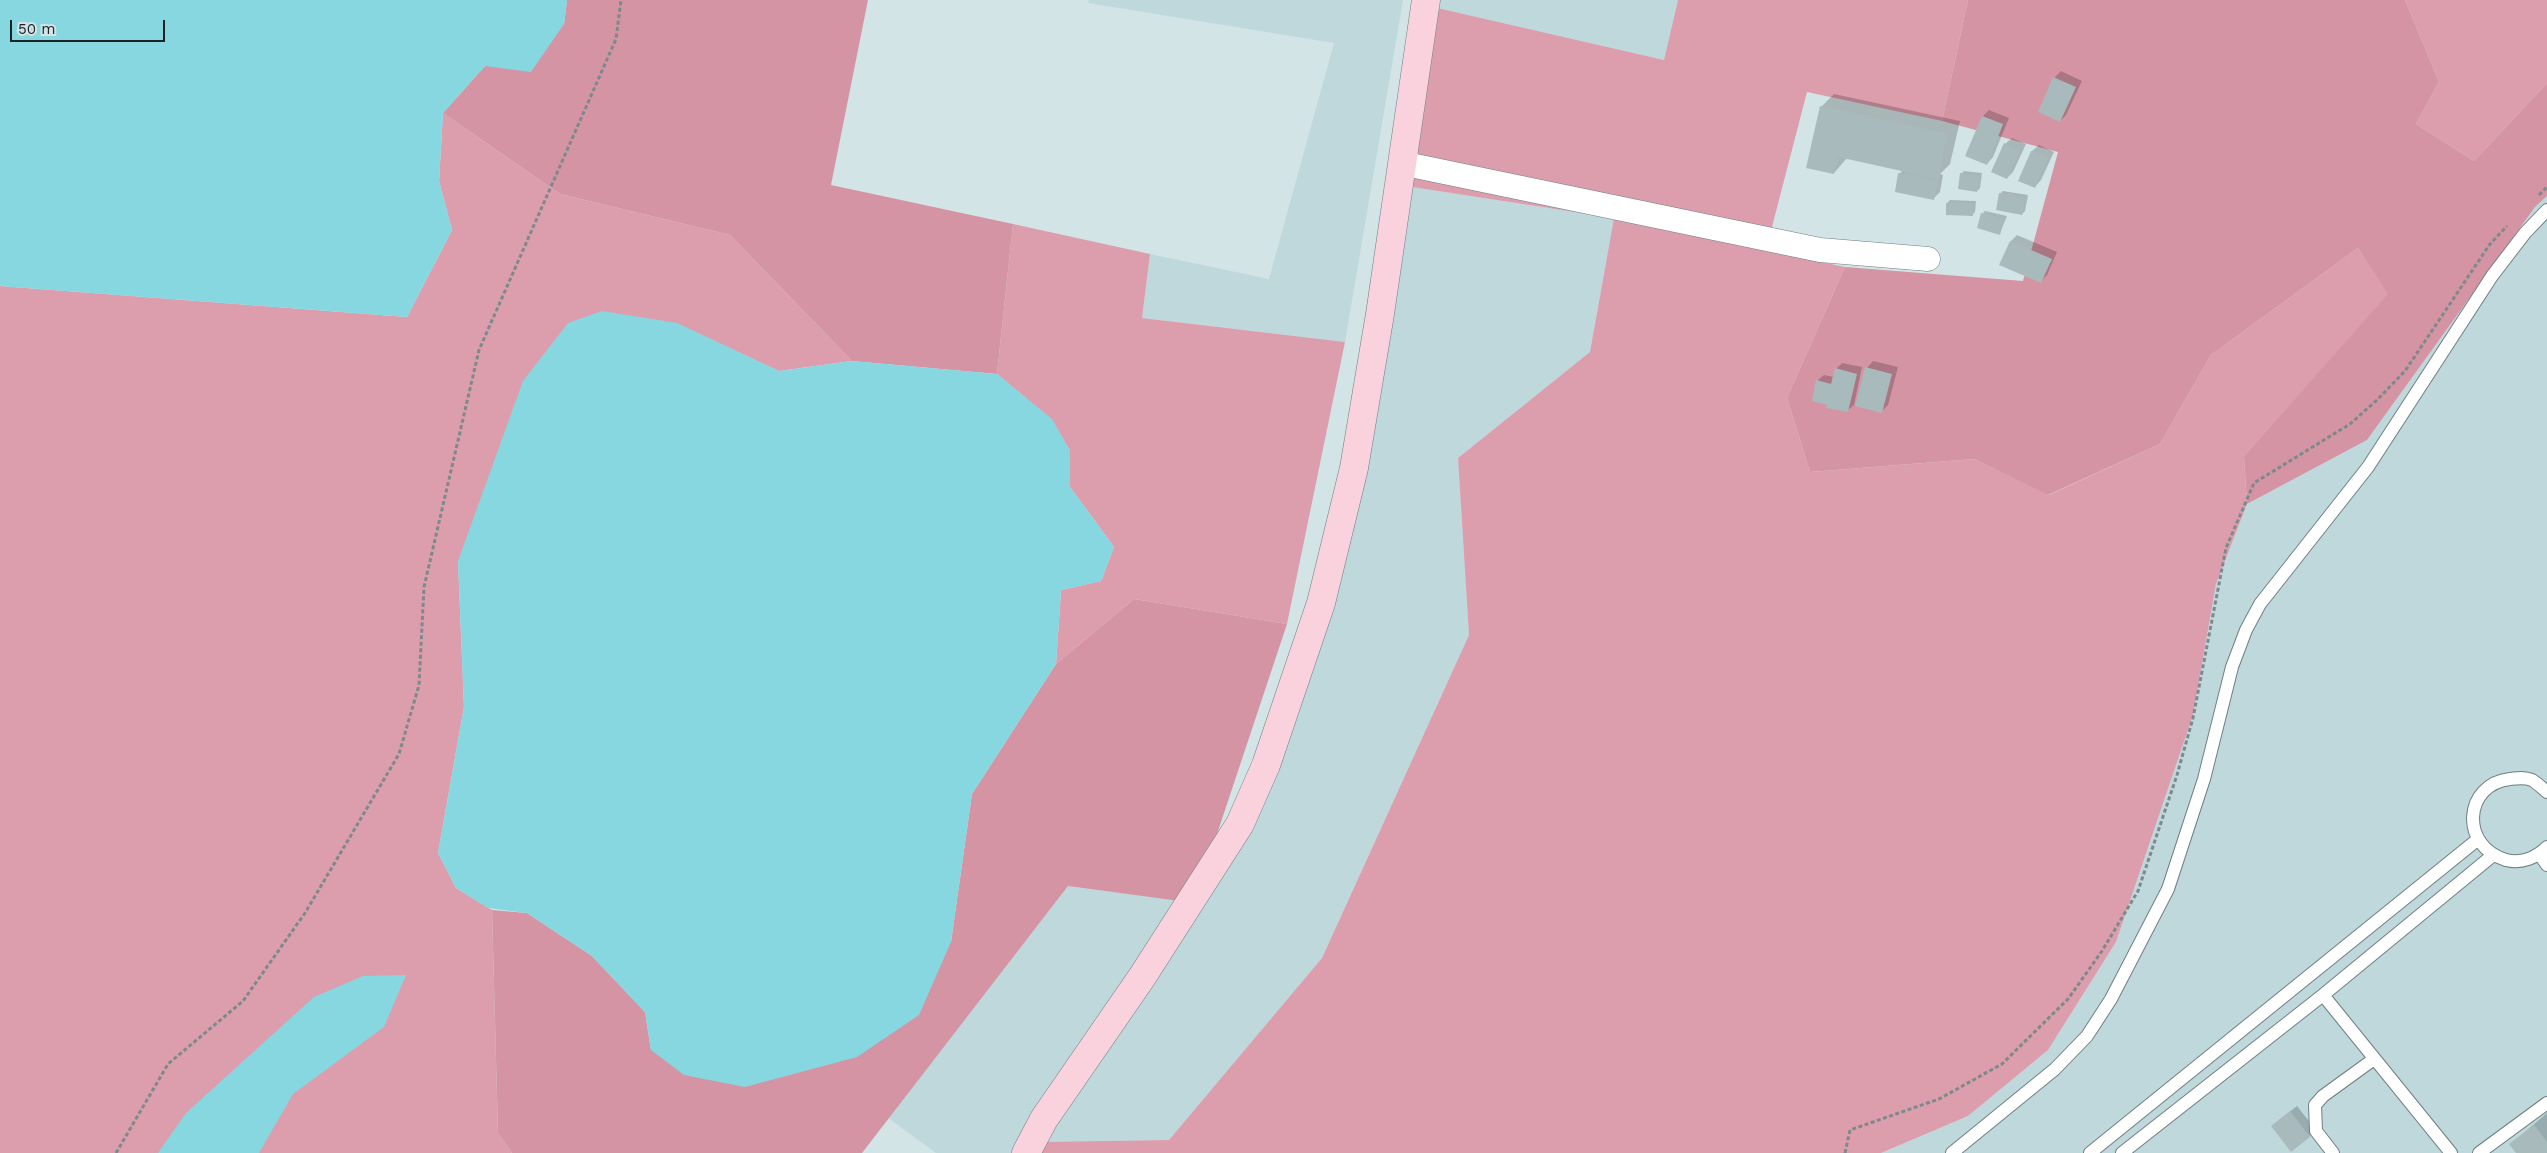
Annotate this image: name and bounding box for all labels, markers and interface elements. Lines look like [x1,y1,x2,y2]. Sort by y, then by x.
scale bar [12,10,168,42]
text: 50 m [18,20,55,38]

